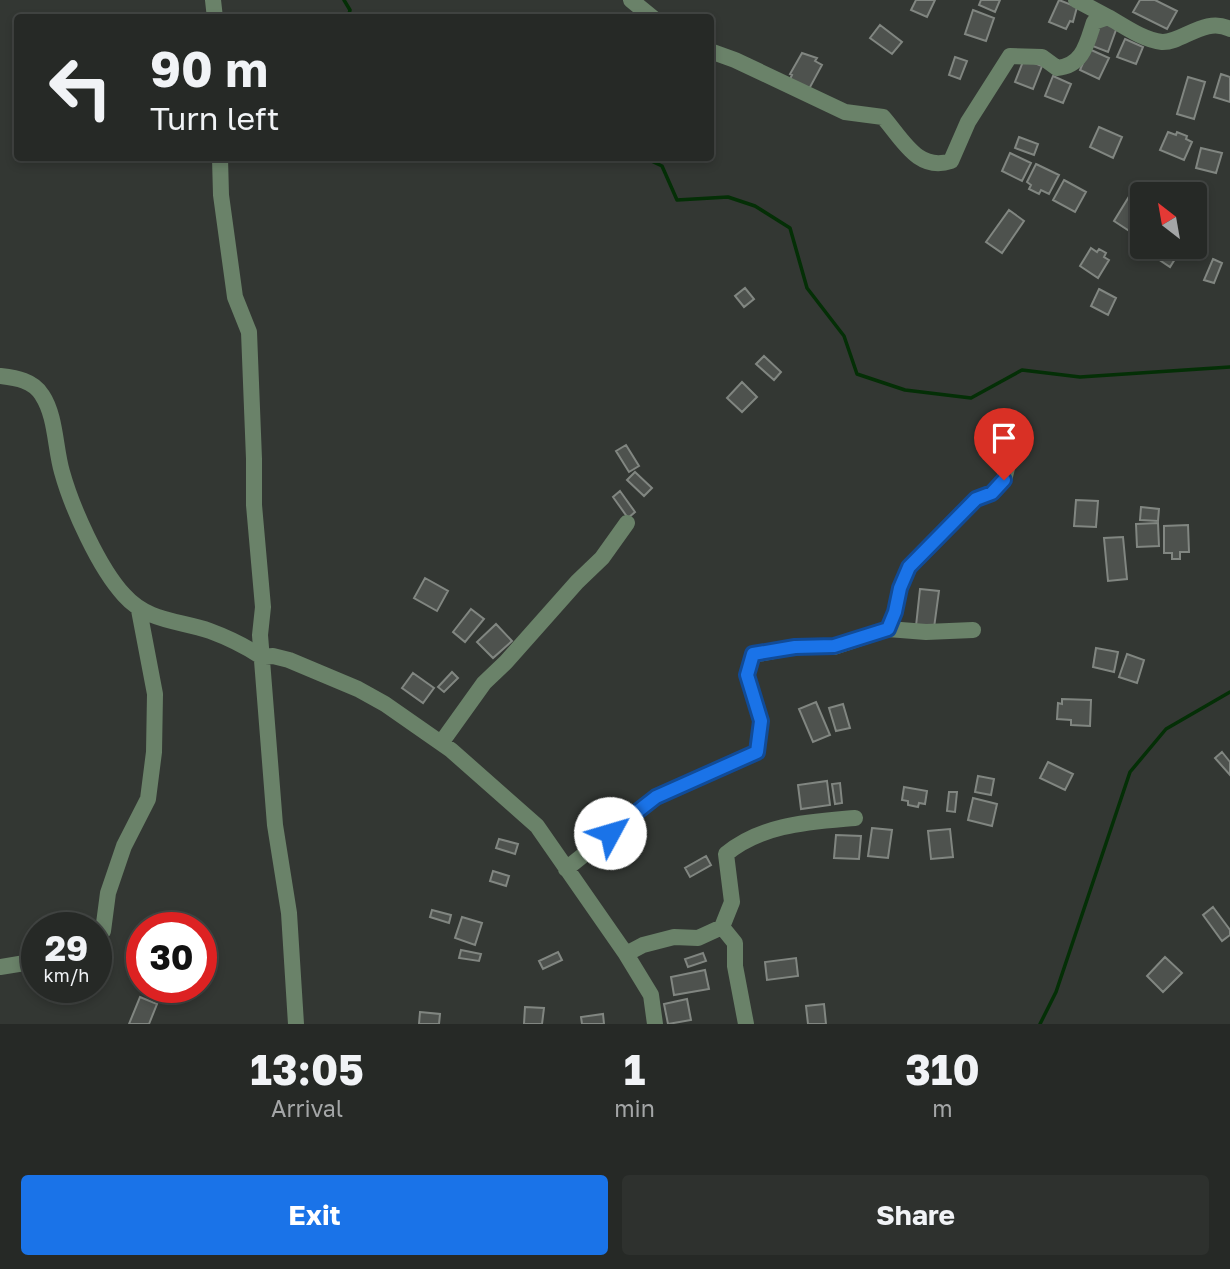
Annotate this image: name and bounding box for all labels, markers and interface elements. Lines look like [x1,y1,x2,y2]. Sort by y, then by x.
text: 90 m [150,39,268,98]
icon: left [35,42,126,133]
text: Turn left [150,99,279,137]
north arrow [1130,182,1208,259]
map controls [1130,182,1207,259]
pin [974,408,1034,480]
icon: arrive [985,419,1023,457]
position arrow [573,796,647,870]
speed limit sign: 30 [126,912,217,1003]
text: 29 [45,927,88,969]
text: km/h [44,964,89,986]
text: 13:05 [250,1044,364,1094]
text: 1 [624,1044,645,1094]
text: 310 [905,1044,980,1094]
text: Arrival [271,1094,343,1122]
text: min [614,1094,655,1122]
text: m [932,1094,953,1122]
button: Exit [21,1175,608,1255]
button: Share [622,1175,1209,1255]

